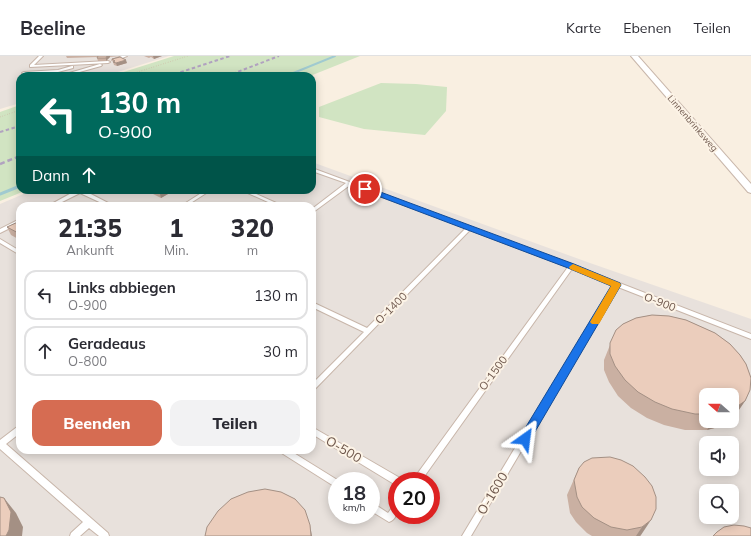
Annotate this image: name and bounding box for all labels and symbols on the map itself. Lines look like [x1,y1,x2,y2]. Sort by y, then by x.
street label: Linnenbrinksweg [666,93,720,153]
pin [348,172,382,206]
street label: O-1400 [372,289,410,327]
street label: O-900 [642,290,678,315]
street label: O-1500 [476,353,511,393]
north arrow [699,388,739,428]
position arrow [504,418,546,460]
street label: O-500 [323,432,365,466]
street label: O-1600 [473,469,511,517]
speed limit sign: 20 [388,472,440,524]

